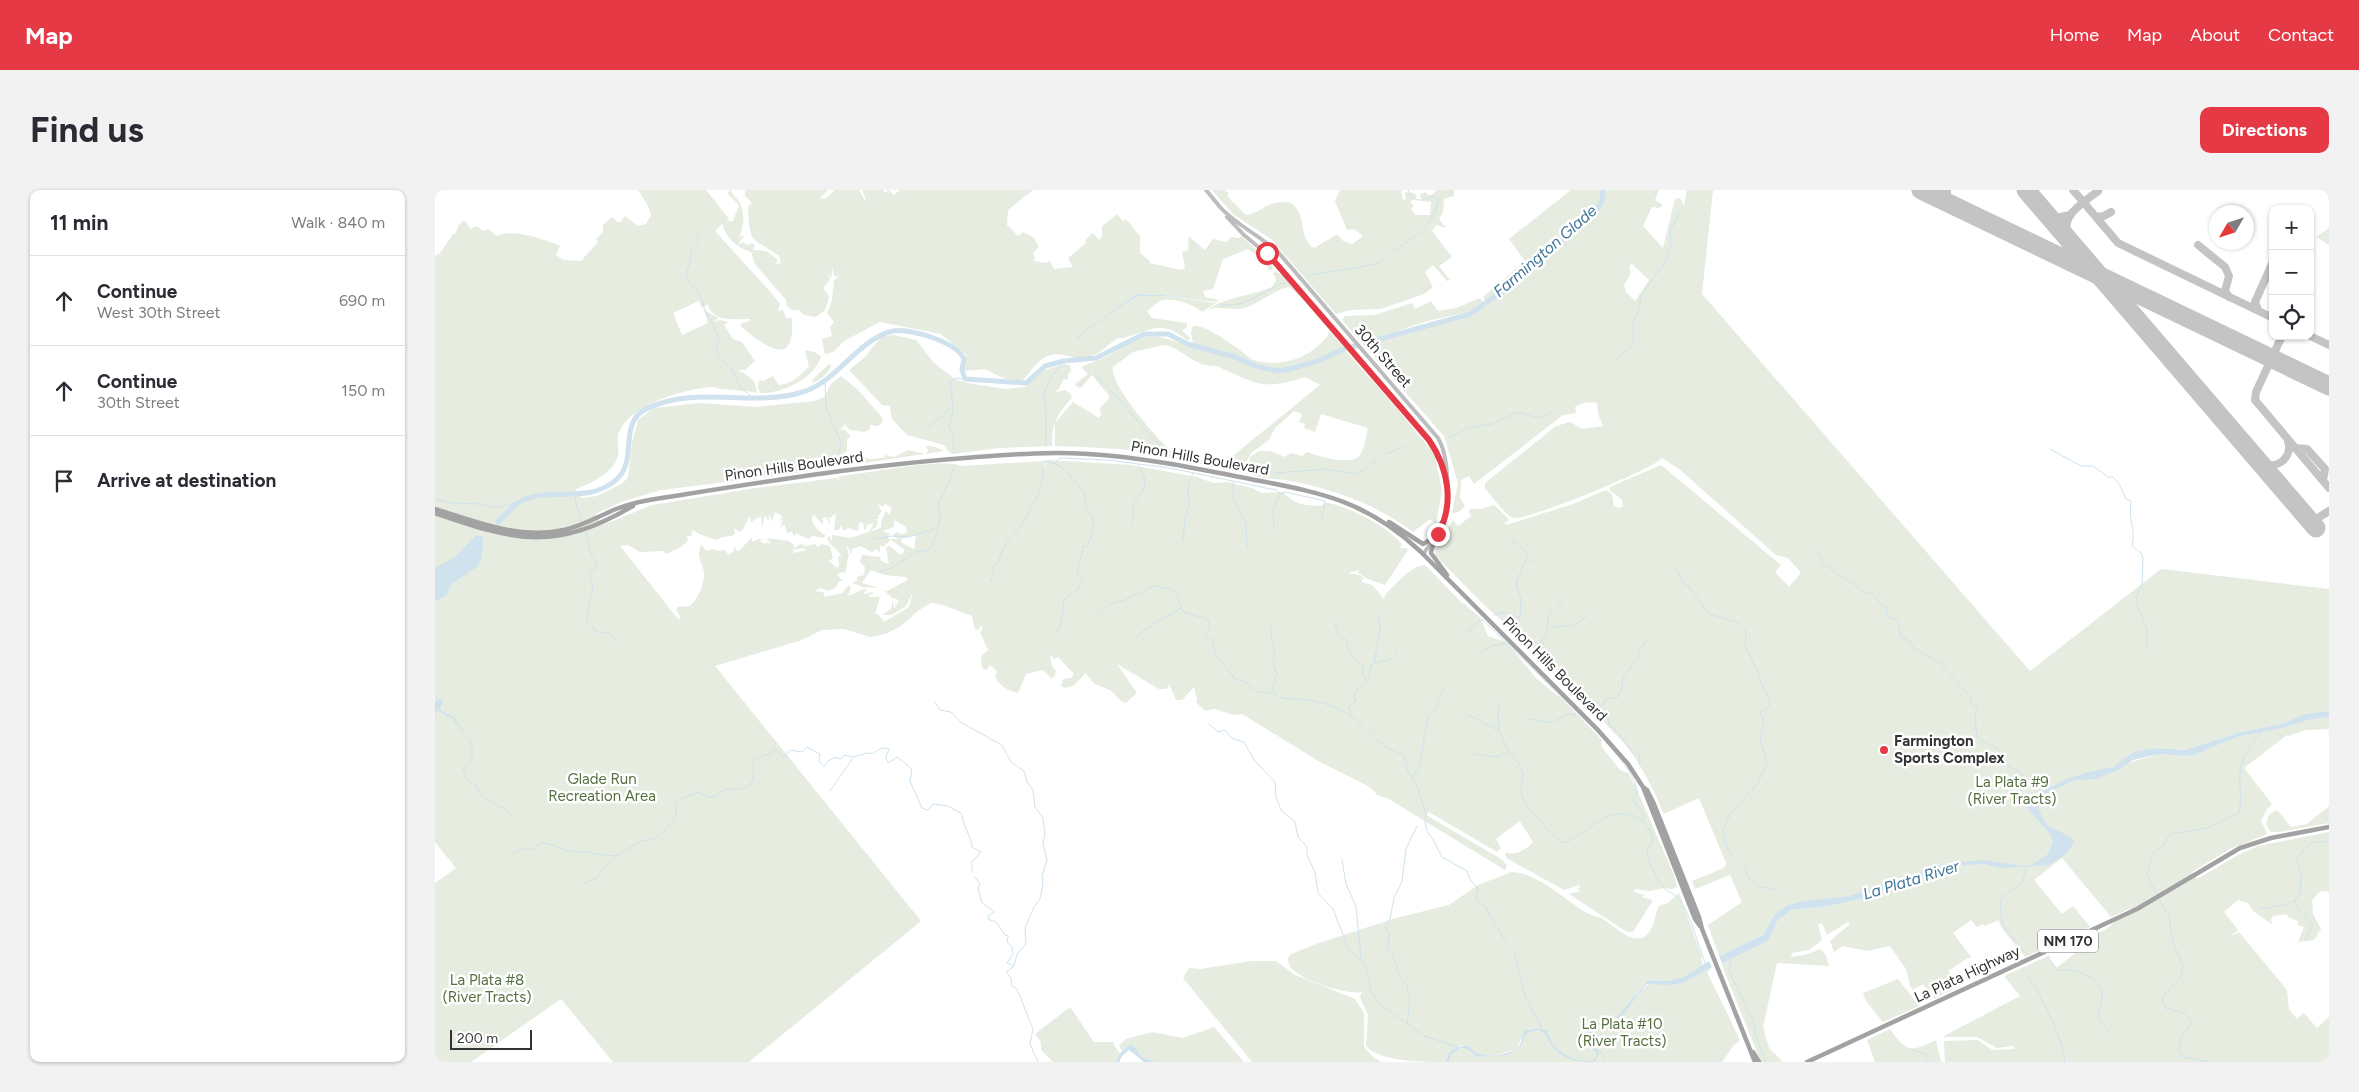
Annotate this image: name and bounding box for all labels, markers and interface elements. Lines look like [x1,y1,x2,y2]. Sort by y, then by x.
text: Map [25,21,73,50]
text: Home [2050,24,2099,46]
text: Map [2127,24,2162,46]
text: About [2190,24,2240,46]
text: Contact [2268,24,2334,46]
button: Directions [2200,107,2329,153]
text: Find us [30,109,144,151]
water label: Farmington Glade [1489,201,1601,301]
north arrow [2209,205,2254,250]
map controls [2269,205,2314,340]
button: + [2269,205,2314,250]
text: 11 min [50,210,108,235]
text: Walk · 840 m [291,213,385,232]
route start [1256,242,1279,265]
button: − [2269,250,2314,295]
text: Continue [97,280,177,303]
icon: ahead [50,287,78,315]
text: 690 m [339,291,385,310]
button: locate [2269,295,2314,340]
text: West 30th Street [97,303,221,322]
street label: 30th Street [1351,321,1415,391]
text: Continue [97,370,177,393]
icon: ahead [50,377,78,405]
text: 150 m [341,381,385,400]
text: 30th Street [97,393,180,412]
street label: Pinon Hills Boulevard [1129,437,1271,479]
street label: Pinon Hills Boulevard [723,447,865,485]
icon: arrive [50,467,78,495]
text: Arrive at destination [97,469,276,492]
route end [1427,523,1450,546]
street label: Pinon Hills Boulevard [1499,613,1611,725]
place label: Farmington Sports Complex [1894,732,2005,767]
marker: Farmington Sports Complex [1878,744,1890,756]
park label: Glade Run Recreation Area [548,770,656,805]
park label: La Plata #9 (River Tracts) [1967,773,2057,808]
water label: La Plata River [1861,856,1962,904]
road number: NM 170 [2038,929,2098,952]
street label: La Plata Highway [1911,942,2023,1006]
park label: La Plata #8 (River Tracts) [442,971,532,1006]
park label: La Plata #10 (River Tracts) [1577,1015,1667,1050]
scale bar [450,1027,533,1050]
text: 200 m [457,1030,498,1047]

